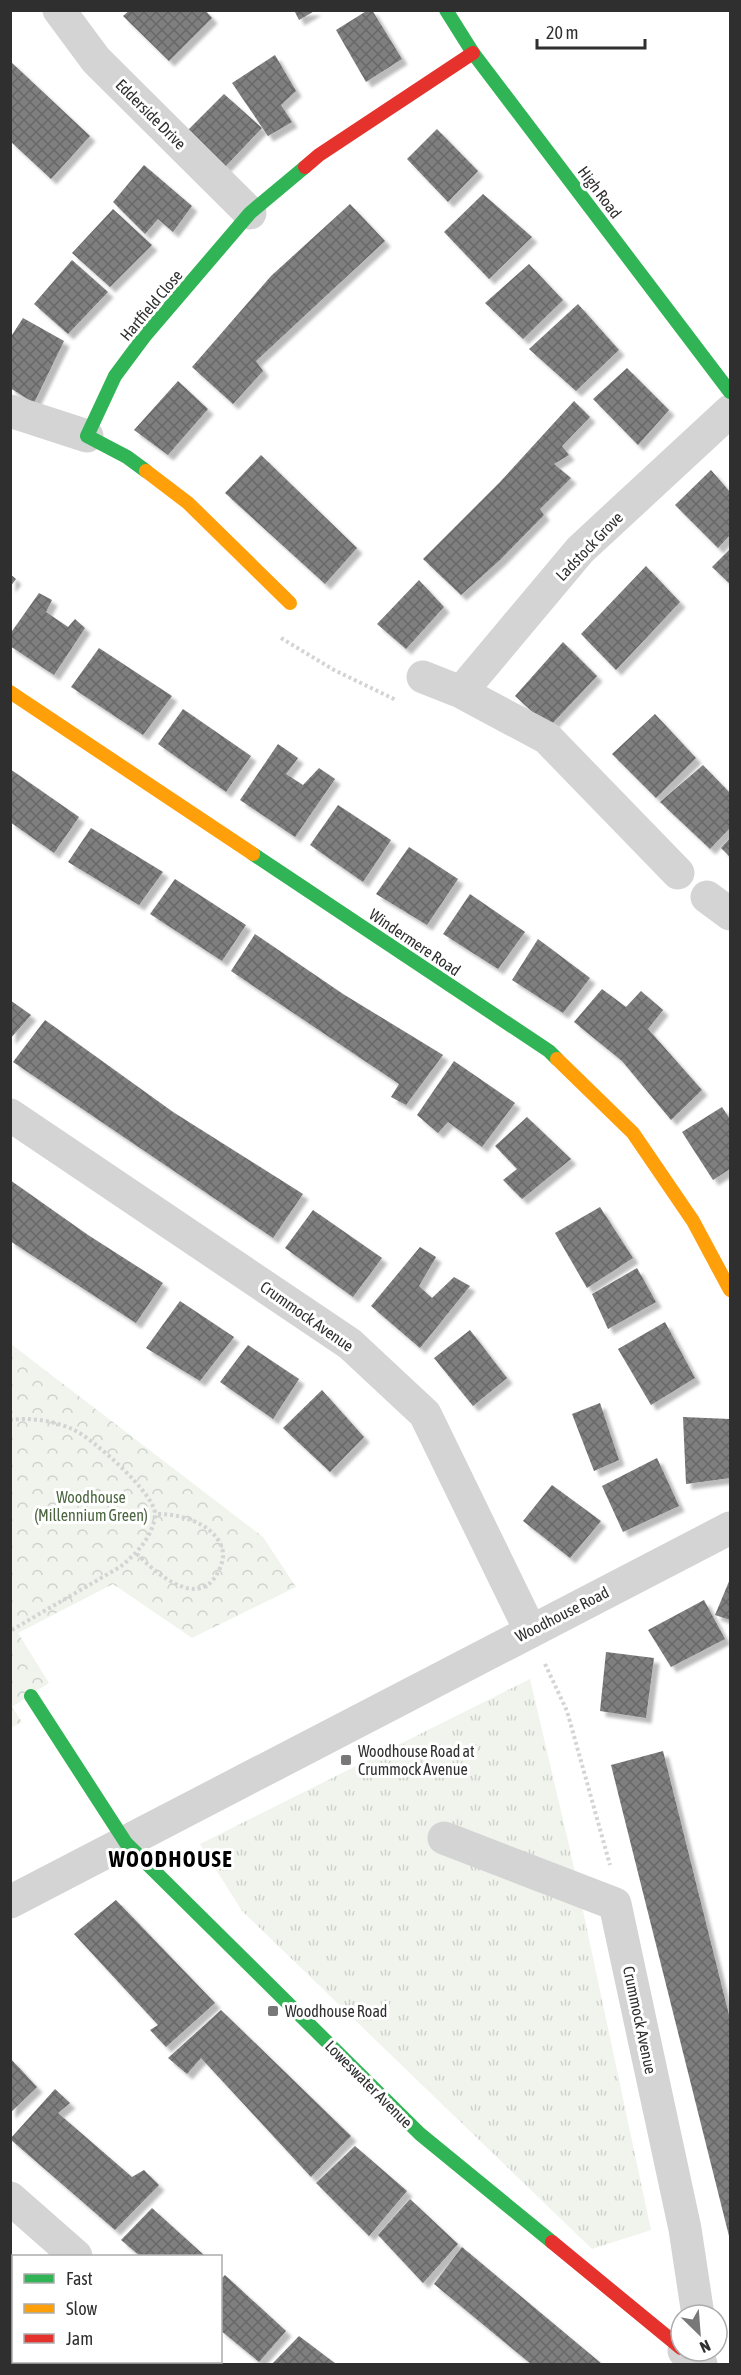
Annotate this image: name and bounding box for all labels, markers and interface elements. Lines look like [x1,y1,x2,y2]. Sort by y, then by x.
scale bar [537,12,645,50]
text: 20 m [546,22,578,43]
street label: Edderside Drive [112,75,190,153]
street label: High Road [574,162,625,222]
street label: Hartfield Close [116,266,186,344]
street label: Ladstock Grove [552,508,626,584]
street label: Windermere Road [366,905,464,979]
street label: Crummock Avenue [257,1277,357,1355]
park label: Woodhouse (Millennium Green) [34,1488,148,1525]
street label: Woodhouse Road [512,1583,612,1645]
place label: Woodhouse Road at Crummock Avenue [358,1742,475,1778]
marker: Woodhouse Road at Crummock Avenue [339,1753,353,1767]
district label: WOODHOUSE [108,1846,233,1872]
street label: Crummock Avenue [620,1964,660,2076]
place label: Woodhouse Road [285,2002,387,2020]
marker: Woodhouse Road [266,2004,280,2018]
street label: Loweswater Avenue [322,2037,416,2131]
legend [12,2255,222,2363]
text: Fast [66,2268,93,2289]
text: Slow [66,2298,97,2319]
north arrow [669,2303,729,2363]
text: Jam [66,2328,93,2349]
text: N [697,2336,713,2357]

